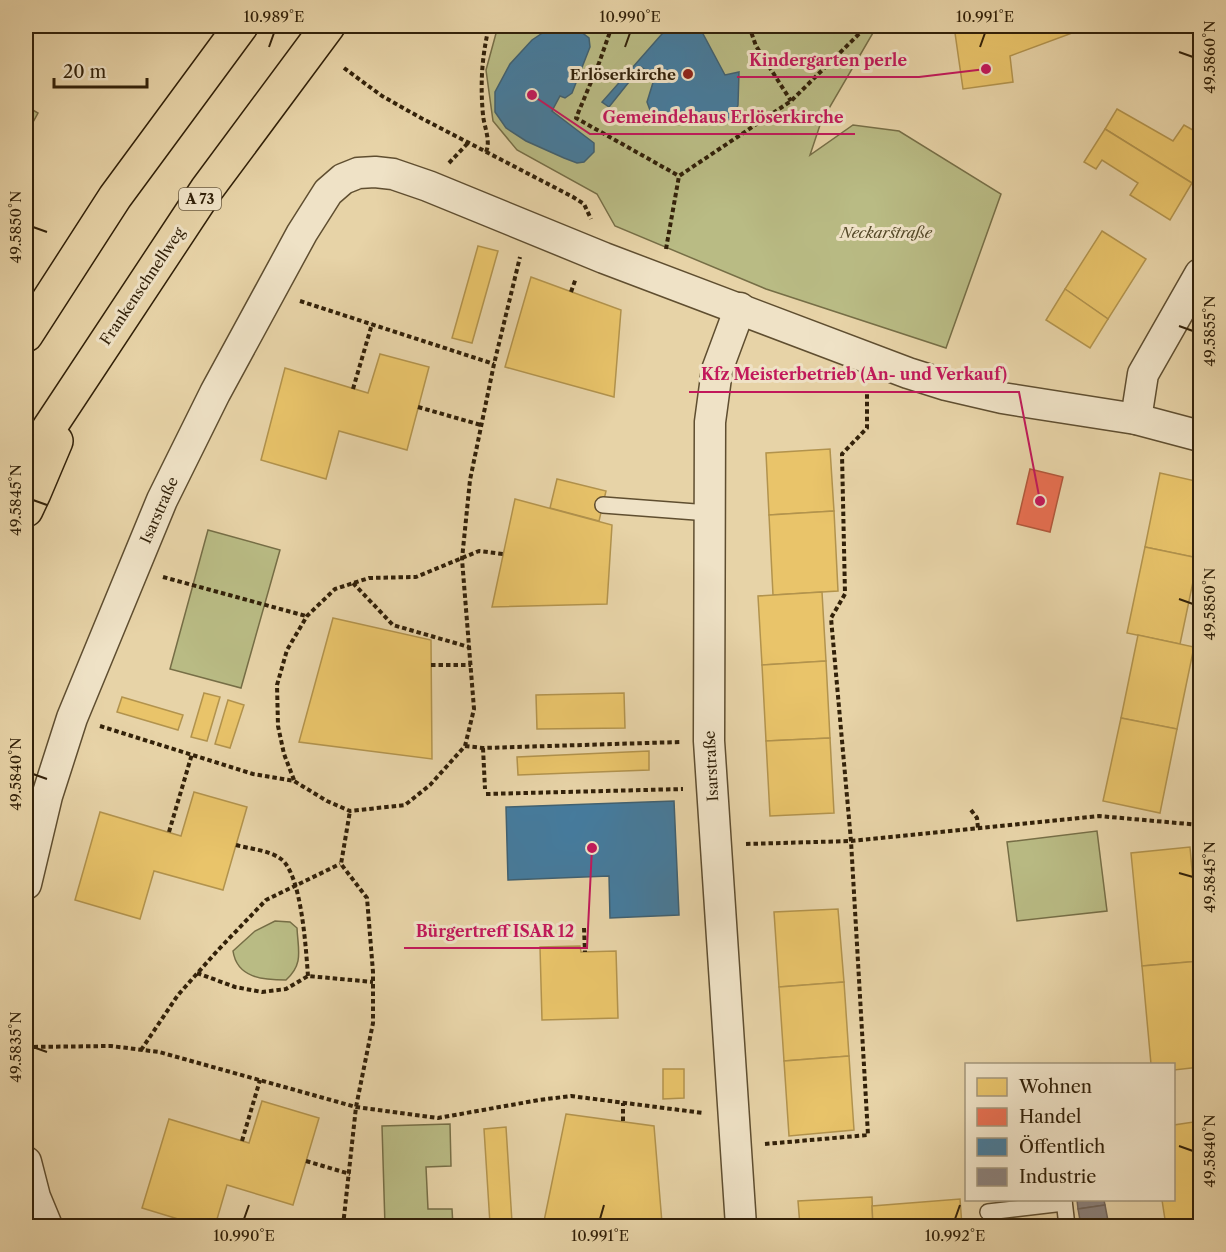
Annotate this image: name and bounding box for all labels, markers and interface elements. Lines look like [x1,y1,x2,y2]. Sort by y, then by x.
text: 10.989°E [244,7,304,26]
text: 10.990°E [599,7,661,26]
text: 10.991°E [956,7,1014,26]
text: 49.5860°N [1200,20,1219,94]
callout: Kindergarten perle [737,43,919,77]
text: Kindergarten perle [749,50,907,70]
scale bar [54,51,147,89]
text: 20 m [63,61,107,83]
place label: Erlöserkirche [570,65,676,84]
marker: Erlöserkirche [681,67,695,81]
callout: Gemeindehaus Erlöserkirche [590,100,855,134]
text: Gemeindehaus Erlöserkirche [602,107,844,127]
road number: A 73 [179,188,221,210]
text: 49.5850°N [6,191,25,263]
street label: Frankenschnellweg [96,223,188,348]
park label: Neckarstraße [839,223,933,242]
text: 49.5855°N [1200,295,1219,367]
callout: Kfz Meisterbetrieb (An- und Verkauf) [689,358,1019,392]
text: Kfz Meisterbetrieb (An- und Verkauf) [701,364,1007,384]
text: 49.5845°N [6,464,25,536]
street label: Isarstraße [136,474,182,546]
text: 49.5850°N [1200,568,1219,640]
street label: Isarstraße [700,730,722,802]
text: 49.5840°N [6,737,25,811]
text: 49.5845°N [1200,841,1219,913]
callout: Bürgertreff ISAR 12 [404,914,587,948]
text: Bürgertreff ISAR 12 [416,921,574,941]
text: 49.5835°N [6,1011,25,1083]
legend [965,1063,1175,1201]
text: Wohnen [1018,1076,1092,1098]
text: Handel [1019,1106,1081,1128]
text: 49.5840°N [1200,1114,1219,1188]
text: Öffentlich [1019,1135,1105,1158]
text: Industrie [1019,1166,1096,1188]
text: 10.990°E [213,1226,275,1245]
text: 10.991°E [571,1226,629,1245]
text: 10.992°E [925,1226,985,1245]

